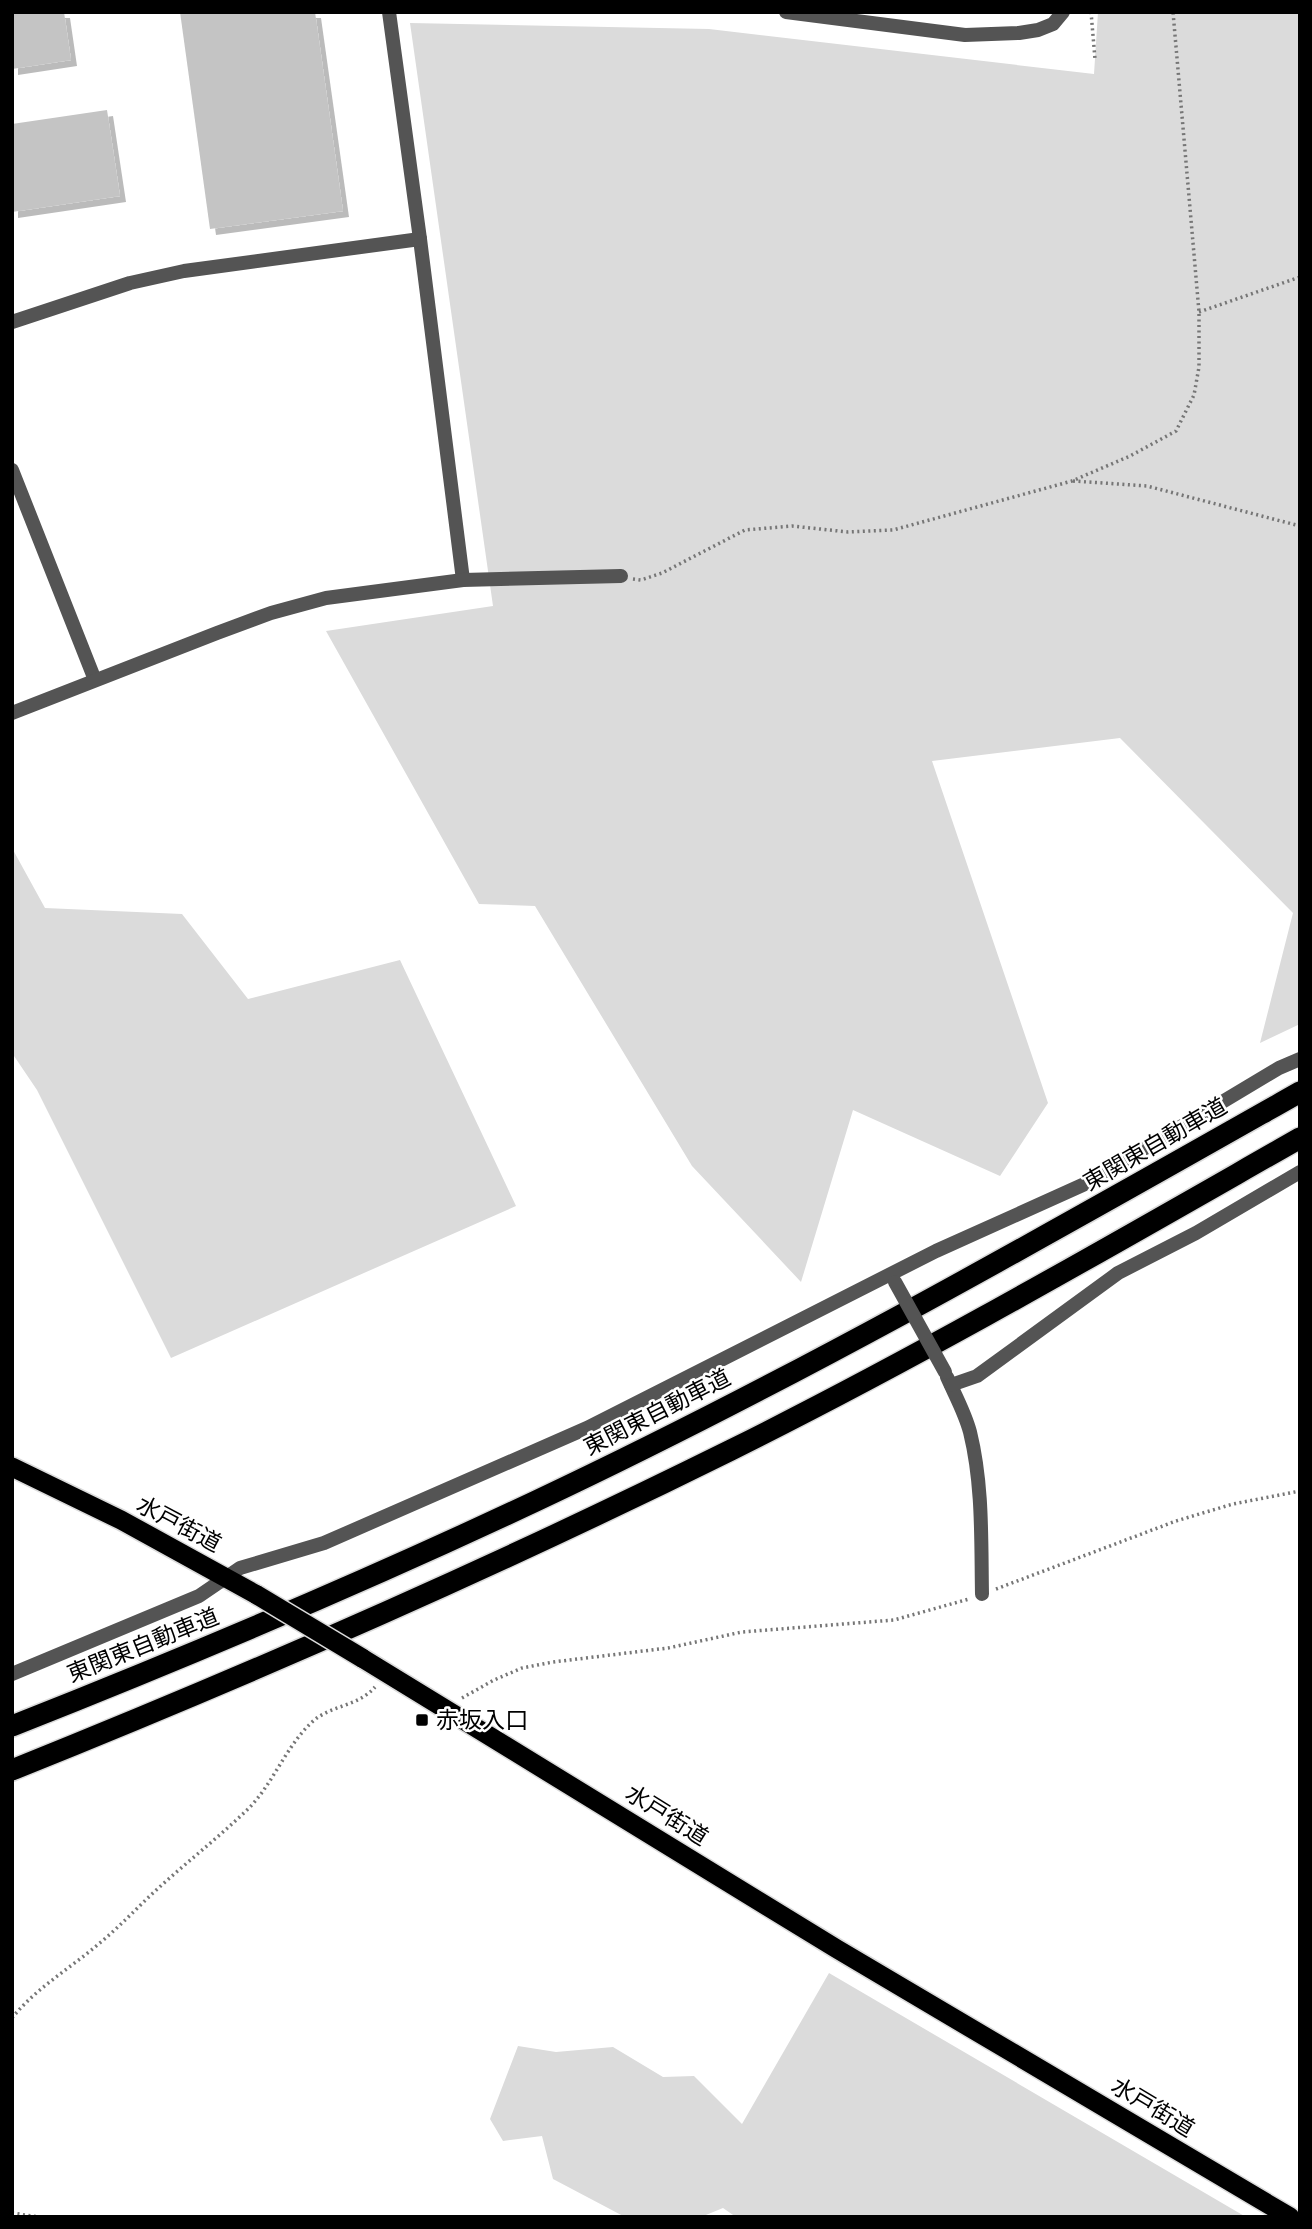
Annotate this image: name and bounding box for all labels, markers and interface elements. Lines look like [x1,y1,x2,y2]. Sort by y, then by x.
street label: 東関東自動車道 [1079,1092,1232,1196]
street label: 東関東自動車道 [579,1364,735,1461]
street label: 水戸街道 [132,1491,226,1558]
street label: 東関東自動車道 [63,1603,223,1688]
place label: 赤坂入口 [436,1707,528,1734]
marker: 赤坂入口 [414,1712,430,1728]
street label: 水戸街道 [621,1780,713,1851]
street label: 水戸街道 [1106,2072,1199,2143]

